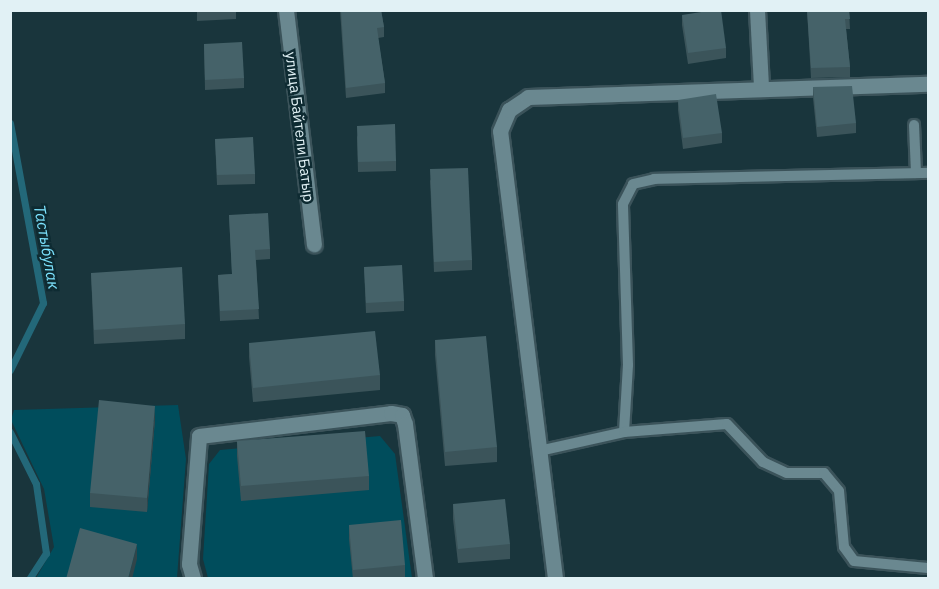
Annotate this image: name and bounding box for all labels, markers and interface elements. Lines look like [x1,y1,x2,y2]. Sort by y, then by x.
street label: улица Байтели Батыр [282,51,318,203]
water label: Тастыбулак [30,203,64,291]

